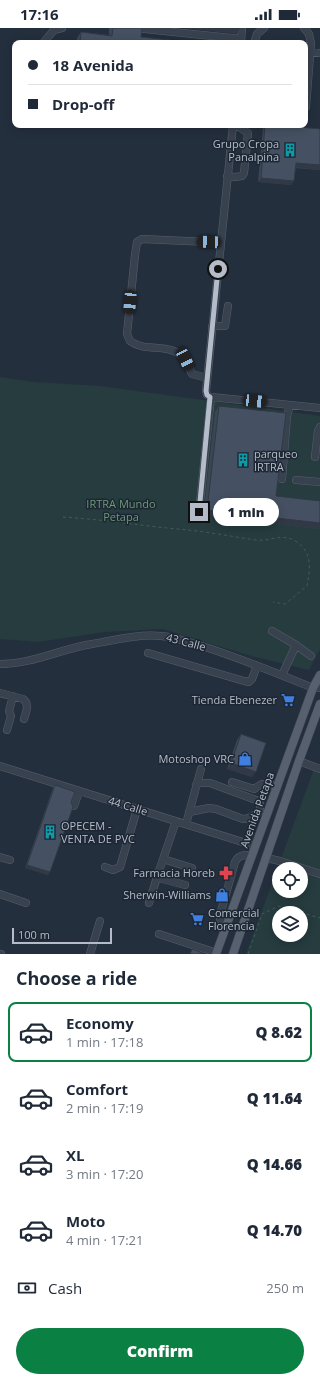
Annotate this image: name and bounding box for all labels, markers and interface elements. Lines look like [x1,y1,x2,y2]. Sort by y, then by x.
text: 17:16 [20,4,59,24]
text: 18 Avenida [52,55,134,75]
text: Drop-off [52,94,114,114]
place label: Grupo Cropa Panalpina [213,136,279,164]
building icon: Grupo Cropa Panalpina [282,142,298,158]
car [197,236,221,248]
route start [209,260,227,278]
car [123,290,137,314]
car [174,346,196,372]
car [242,394,268,408]
place label: parqueo IRTRA [254,446,298,474]
building icon: parqueo IRTRA [235,452,251,468]
park label: IRTRA Mundo Petapa [86,496,156,524]
callout: 1 min [213,498,279,526]
route end [190,503,208,521]
text: 1 min [228,503,264,521]
street label: 43 Calle [165,629,207,654]
place label: Tienda Ebenezer [192,692,277,707]
supermarket icon: Tienda Ebenezer [280,692,296,708]
place label: Motoshop VRC [158,751,234,766]
shop icon: Motoshop VRC [237,751,253,767]
street label: Avenida Petapa [236,770,277,850]
street label: 44 Calle [107,792,150,819]
place label: OPECEM - VENTA DE PVC [61,818,135,846]
building icon: OPECEM - VENTA DE PVC [42,824,58,840]
map controls [272,862,308,942]
button: locate [272,862,308,898]
place label: Farmacia Horeb [133,865,215,880]
pharmacy icon: Farmacia Horeb [218,865,234,881]
place label: Sherwin-Williams [123,887,211,902]
shop icon: Sherwin-Williams [214,887,230,903]
place label: Comercial Florencia [208,905,259,933]
button: layers [272,906,308,942]
supermarket icon: Comercial Florencia [189,911,205,927]
scale bar [12,926,112,945]
text: 100 m [18,927,50,942]
text: Choose a ride [16,966,137,990]
text: Economy [66,1013,134,1033]
icon: car [18,1014,54,1050]
text: Q 8.62 [255,1022,302,1042]
text: 1 min · 17:18 [66,1033,143,1051]
text: Comfort [66,1079,128,1099]
icon: car [18,1080,54,1116]
text: Q 11.64 [247,1088,302,1108]
text: 2 min · 17:19 [66,1099,143,1117]
text: XL [66,1145,84,1165]
icon: car [18,1146,54,1182]
text: Q 14.66 [247,1154,302,1174]
text: 3 min · 17:20 [66,1165,143,1183]
text: Moto [66,1211,105,1231]
icon: car [18,1212,54,1248]
text: Q 14.70 [247,1220,302,1240]
text: 4 min · 17:21 [66,1231,143,1249]
icon: cash [16,1277,38,1299]
text: Cash [48,1278,82,1298]
text: 250 m [266,1279,304,1297]
button: Confirm [16,1328,304,1374]

